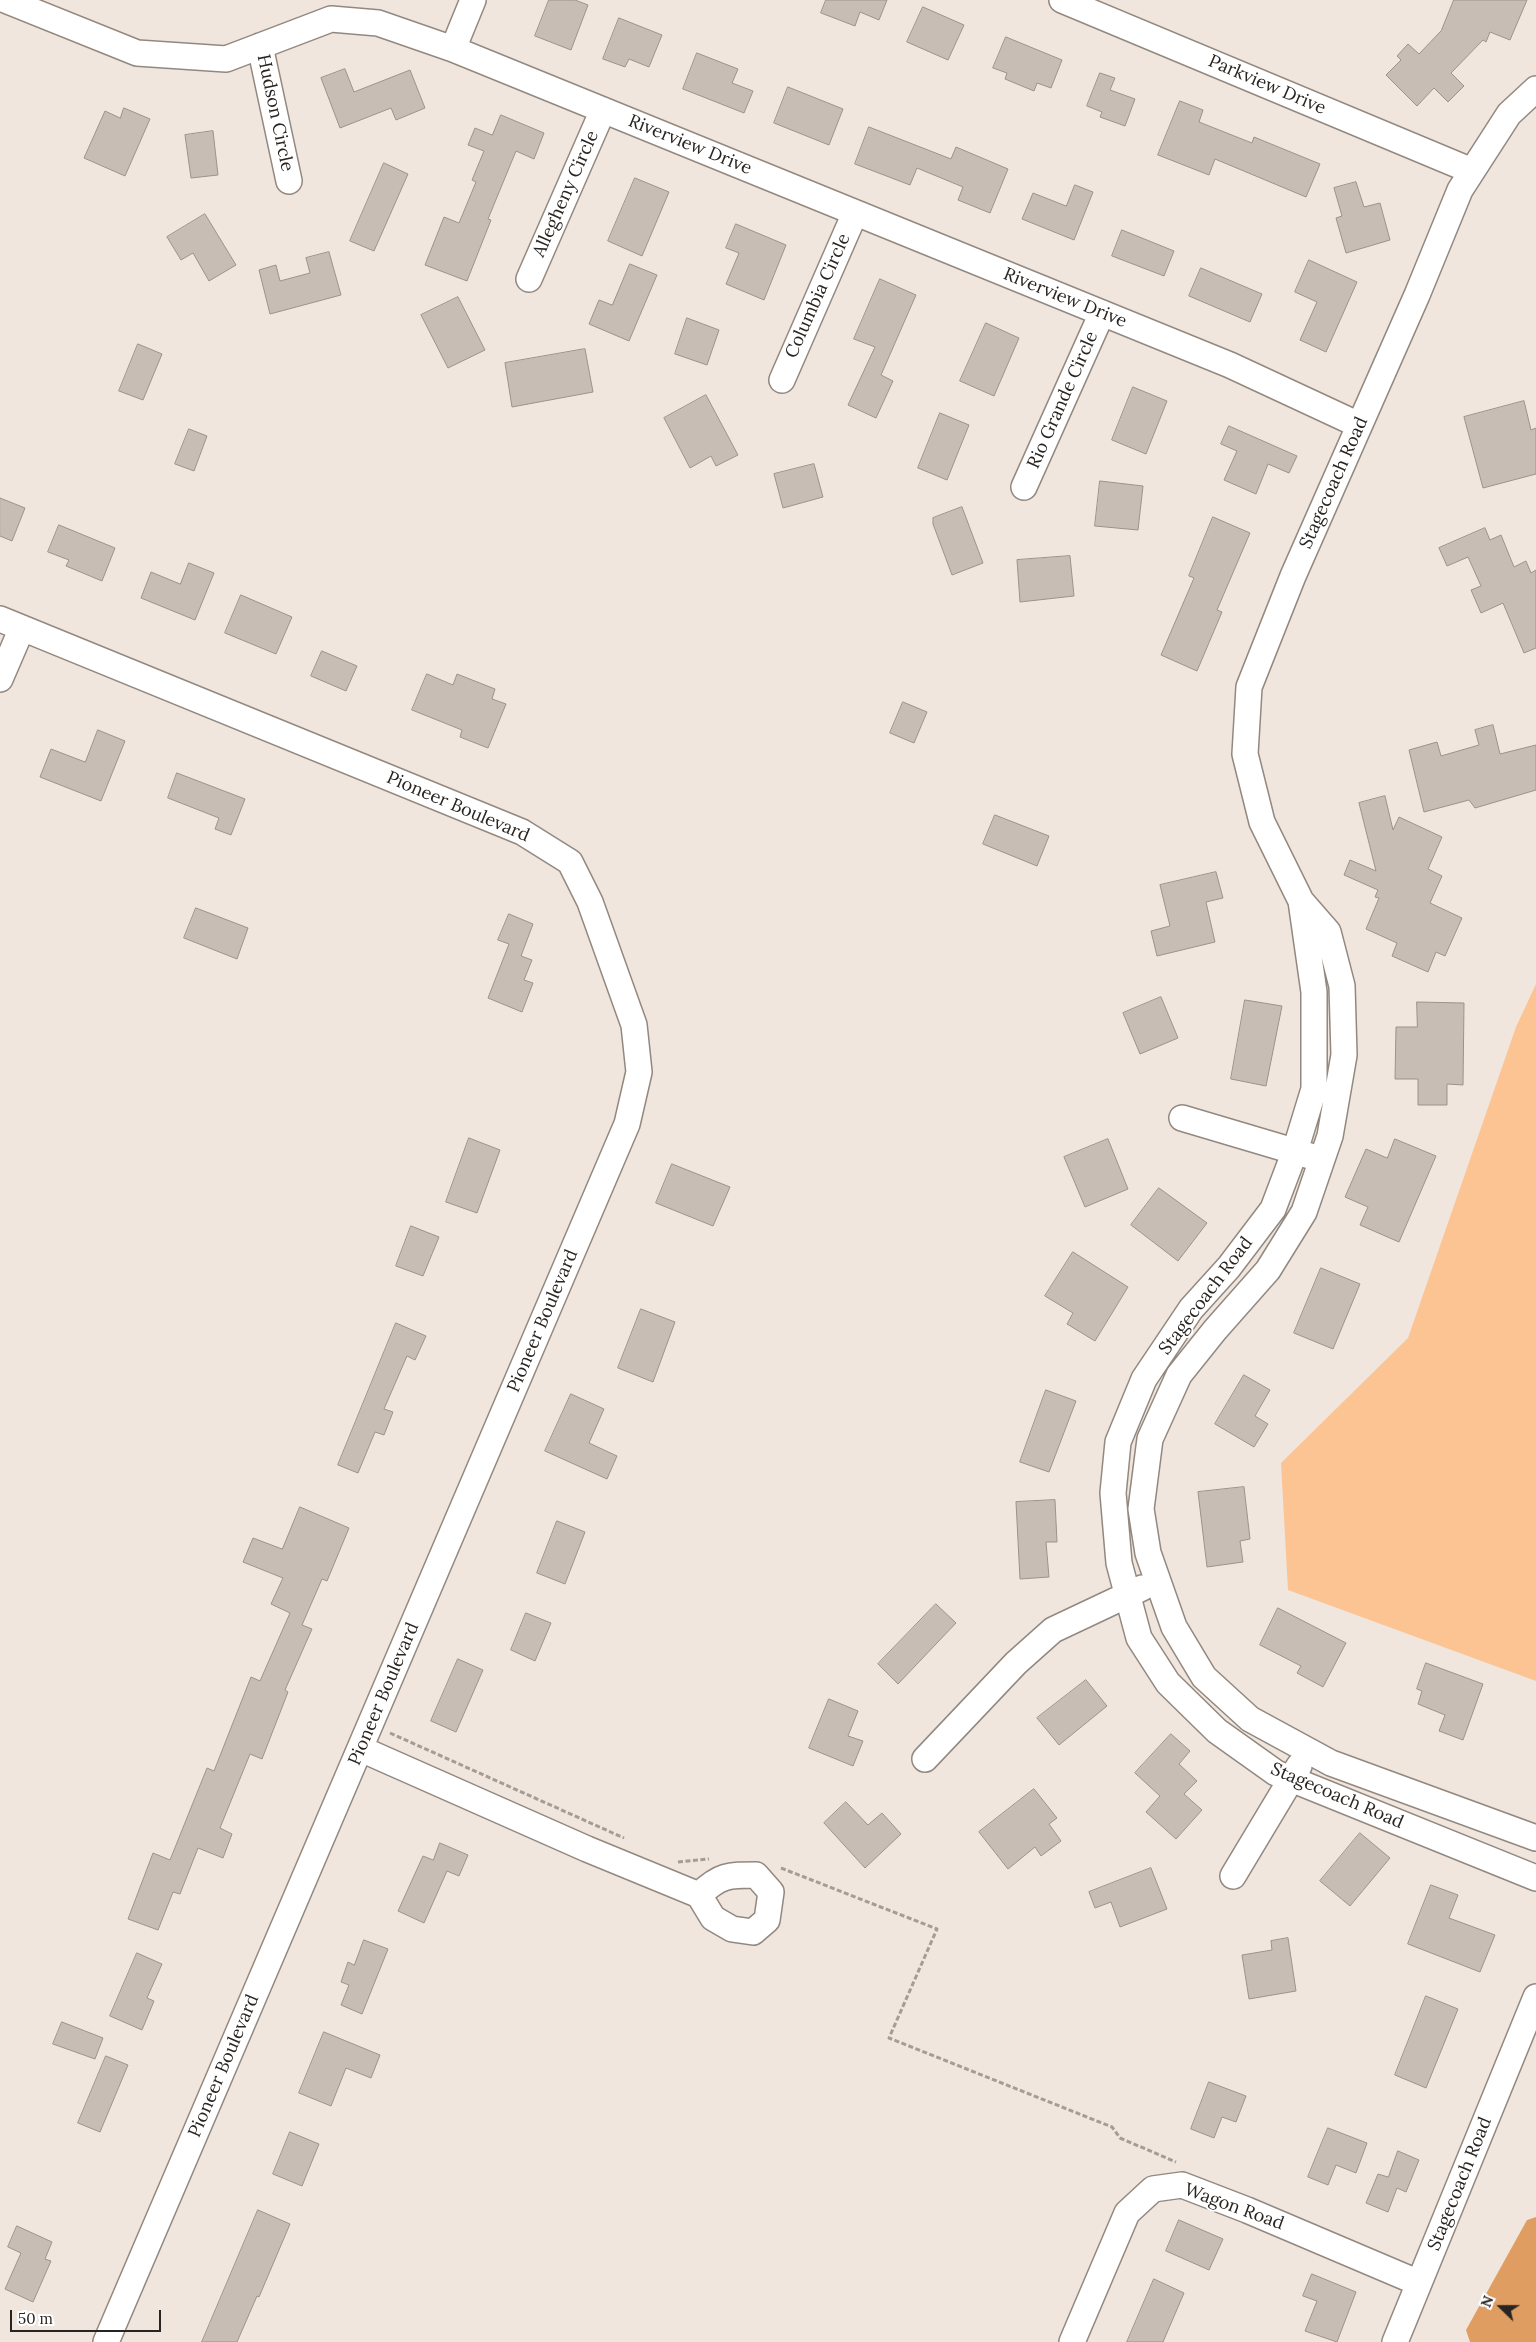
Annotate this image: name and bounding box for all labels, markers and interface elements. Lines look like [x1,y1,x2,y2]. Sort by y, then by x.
street label: Parkview Drive [1205,51,1329,119]
street label: Hudson Circle [252,52,298,174]
street label: Riverview Drive [625,110,755,180]
street label: Allegheny Circle [528,127,604,261]
street label: Columbia Circle [781,230,855,362]
street label: Riverview Drive [1000,263,1130,333]
street label: Rio Grande Circle [1023,328,1103,472]
street label: Stagecoach Road [1295,414,1373,552]
street label: Pioneer Boulevard [383,767,533,847]
street label: Stagecoach Road [1155,1233,1257,1359]
street label: Pioneer Boulevard [503,1246,583,1396]
street label: Pioneer Boulevard [344,1619,424,1769]
street label: Stagecoach Road [1267,1758,1407,1834]
street label: Pioneer Boulevard [184,1991,264,2141]
street label: Stagecoach Road [1423,2114,1497,2254]
street label: Wagon Road [1181,2179,1287,2235]
north arrow [1476,2282,1526,2332]
text: N [1477,2293,1497,2310]
scale bar [12,2300,164,2332]
text: 50 m [18,2309,53,2328]

